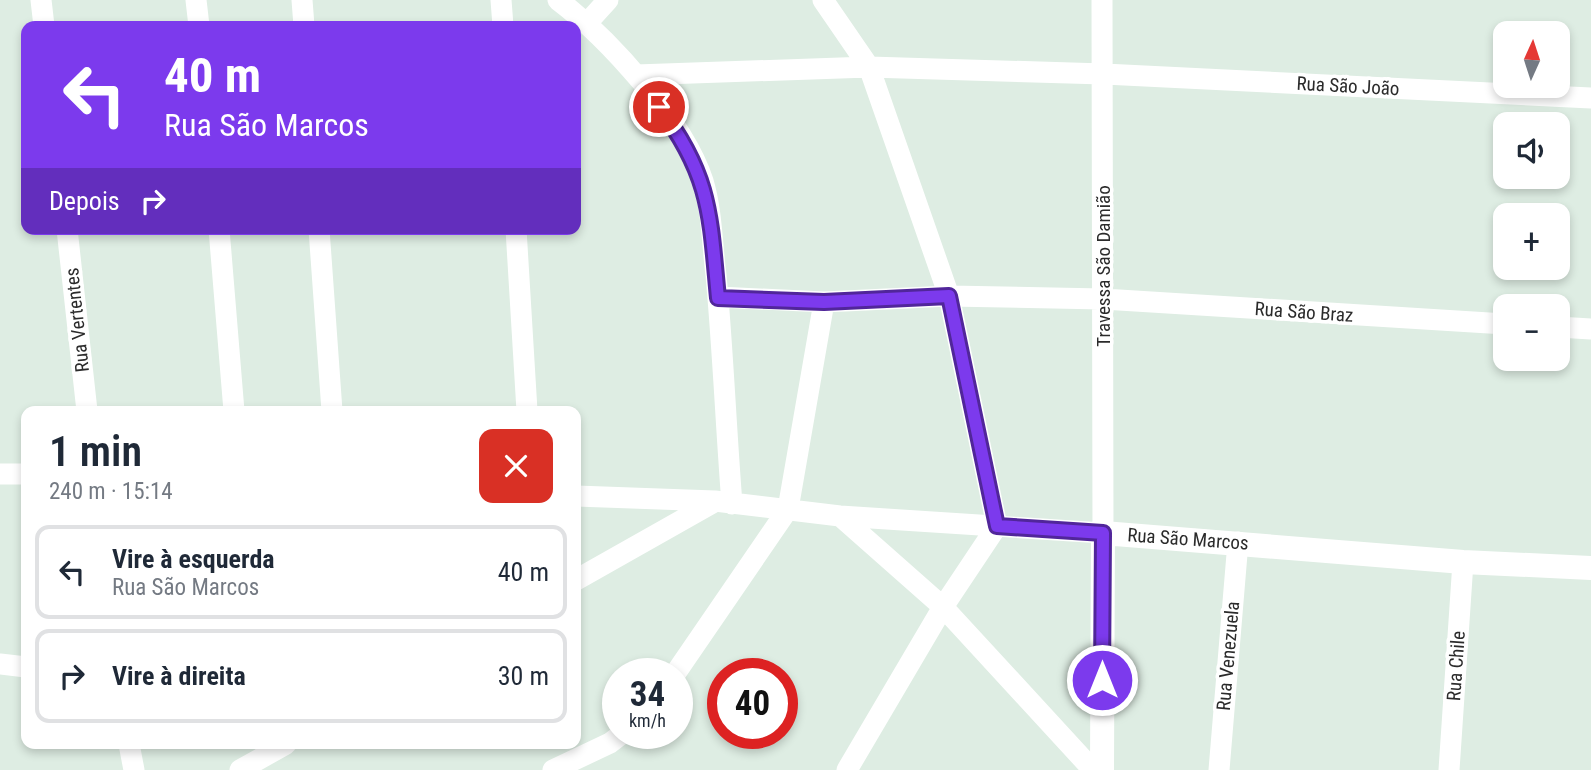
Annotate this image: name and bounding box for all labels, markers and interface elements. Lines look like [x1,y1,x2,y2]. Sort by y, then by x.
north arrow [1493,21,1570,98]
map controls [1493,21,1570,371]
text: 40 m [164,47,261,104]
icon: left [49,49,140,140]
street label: Rua São João [1296,72,1400,100]
pin [629,77,689,137]
icon: arrive [640,88,678,126]
text: Rua São Marcos [164,106,369,144]
button: sound [1493,112,1570,189]
icon: right [134,182,172,220]
street label: Travessa São Damião [1092,185,1115,347]
text: Depois [49,186,120,216]
button: + [1493,203,1570,280]
street label: Rua Vertentes [60,267,94,373]
button: − [1493,294,1570,371]
street label: Rua São Braz [1254,297,1354,327]
text: 1 min [49,427,142,476]
button: close [479,429,553,503]
text: 240 m · 15:14 [49,478,173,505]
street label: Rua São Marcos [1127,523,1249,555]
text: Vire à esquerda [112,544,275,574]
icon: left [53,553,91,591]
text: 40 m [498,557,549,587]
text: Rua São Marcos [112,574,259,601]
street label: Rua Venezuela [1212,600,1244,712]
street label: Rua Chile [1442,630,1470,702]
position arrow [1065,643,1139,717]
icon: right [53,657,91,695]
speed limit sign: 40 [707,658,798,749]
text: Vire à direita [112,661,246,691]
text: 30 m [498,661,549,691]
text: 34 [630,674,665,715]
text: km/h [629,710,666,731]

